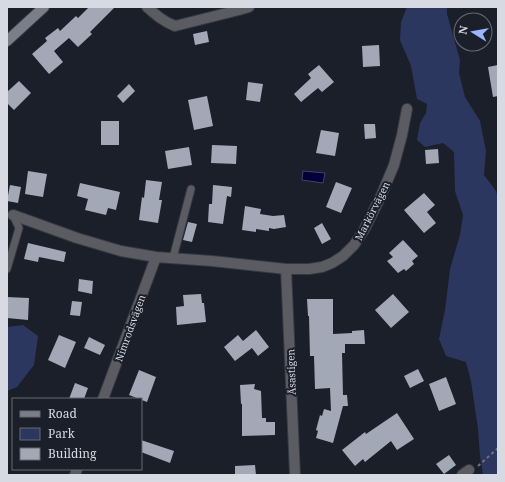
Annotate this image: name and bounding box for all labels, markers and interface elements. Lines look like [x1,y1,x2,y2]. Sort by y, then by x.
north arrow [453,12,493,52]
text: N [455,24,471,36]
street label: Markörvägen [351,179,393,243]
street label: Nimrodsvägen [111,292,149,363]
street label: Åsastigen [283,348,299,395]
legend [12,398,142,470]
text: Road [48,405,78,422]
text: Park [48,425,76,442]
text: Building [48,445,97,462]

